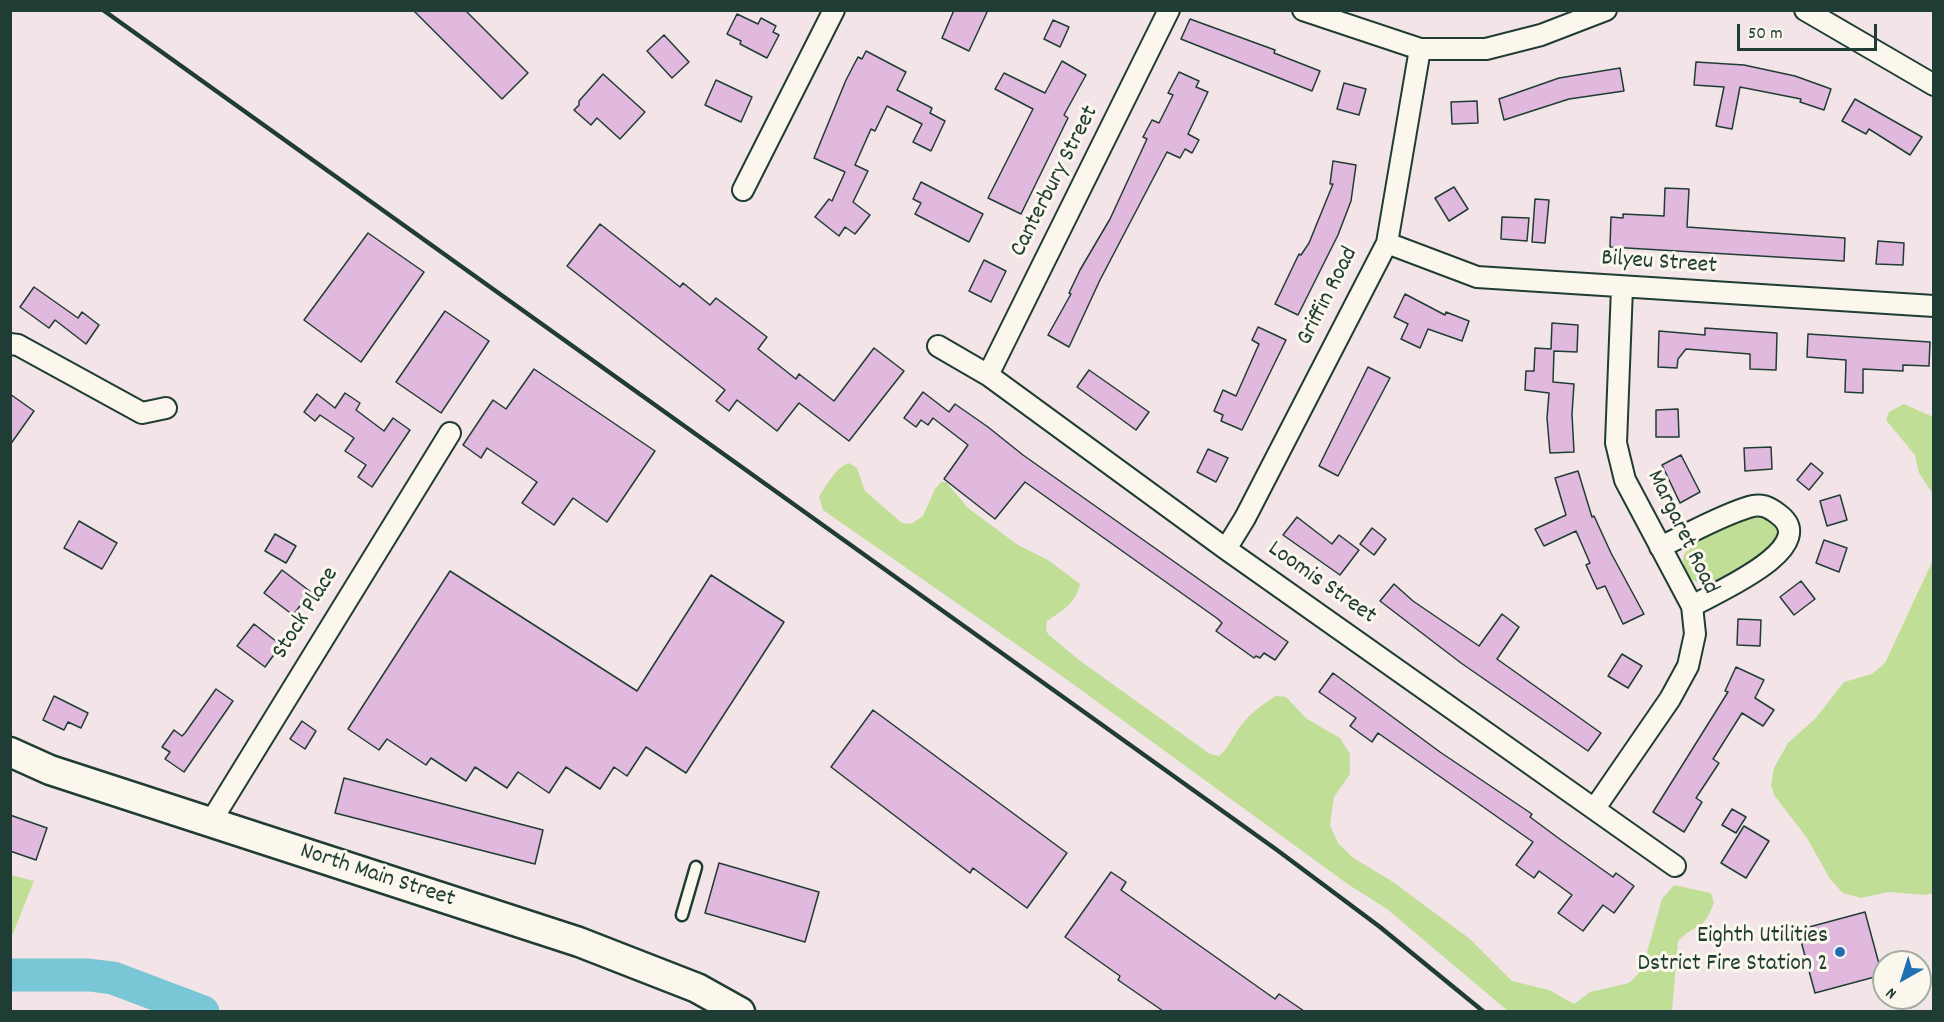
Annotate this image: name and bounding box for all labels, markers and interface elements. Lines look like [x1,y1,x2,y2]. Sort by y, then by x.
scale bar [1740,12,1880,50]
text: 50 m [1748,22,1783,47]
street label: Canterbury Street [1006,102,1106,262]
street label: Griffin Road [1292,243,1366,351]
street label: Bilyeu Street [1600,246,1718,282]
street label: Margaret Road [1639,466,1723,600]
street label: Loomis Street [1261,536,1381,632]
street label: Stock Place [267,563,347,665]
street label: North Main Street [296,838,458,916]
place label: Eighth Utilities Dstrict Fire Station 2 [1638,924,1828,980]
marker: Eighth Utilities Dstrict Fire Station 2 [1833,945,1847,959]
north arrow [1872,950,1932,1010]
text: N [1881,981,1902,1004]

